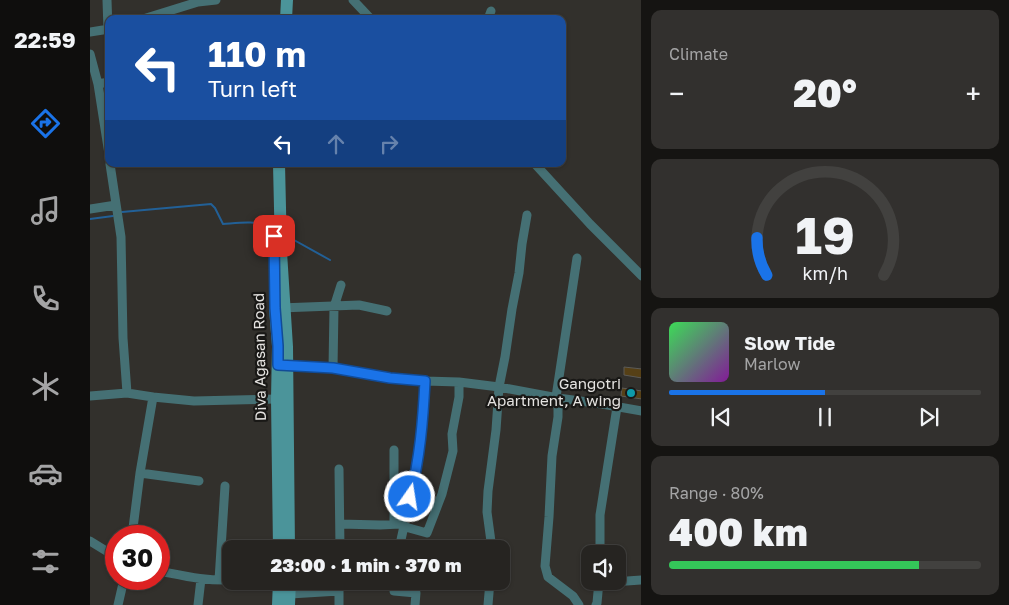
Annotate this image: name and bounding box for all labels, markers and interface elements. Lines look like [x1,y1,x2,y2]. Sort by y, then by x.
text: 22:59 [14,26,76,53]
text: 110 m [208,33,306,75]
icon: left [125,35,190,100]
text: Climate [669,44,728,64]
text: 20° [793,70,857,115]
text: Turn left [208,75,297,102]
text: − [669,77,684,110]
text: + [966,77,981,110]
icon: directions [28,106,63,141]
icon: left [269,130,297,158]
icon: ahead [322,130,350,158]
icon: right [375,130,403,158]
icon: music [28,193,63,228]
text: 19 [795,203,855,265]
pin [253,215,295,257]
icon: arrive [260,222,288,250]
text: km/h [802,262,848,284]
icon: phone [28,281,63,316]
street label: Diva Agasan Road [249,293,269,421]
text: Slow Tide [744,331,835,354]
text: Marlow [744,354,800,374]
icon: climate [28,369,63,404]
place label: Gangotri Apartment, A wing [487,374,621,409]
marker: Gangotri Apartment, A wing [625,387,637,399]
icon: previous [707,403,735,431]
icon: pause [811,403,839,431]
icon: next [915,403,943,431]
icon: car [28,456,63,491]
position arrow [383,470,435,522]
text: Range · 80% [669,483,764,503]
text: 400 km [669,509,808,554]
speed limit sign: 30 [105,525,170,590]
icon: filters [28,544,63,579]
map controls [581,545,626,590]
button: sound [581,545,626,590]
text: 23:00 · 1 min · 370 m [270,553,462,576]

